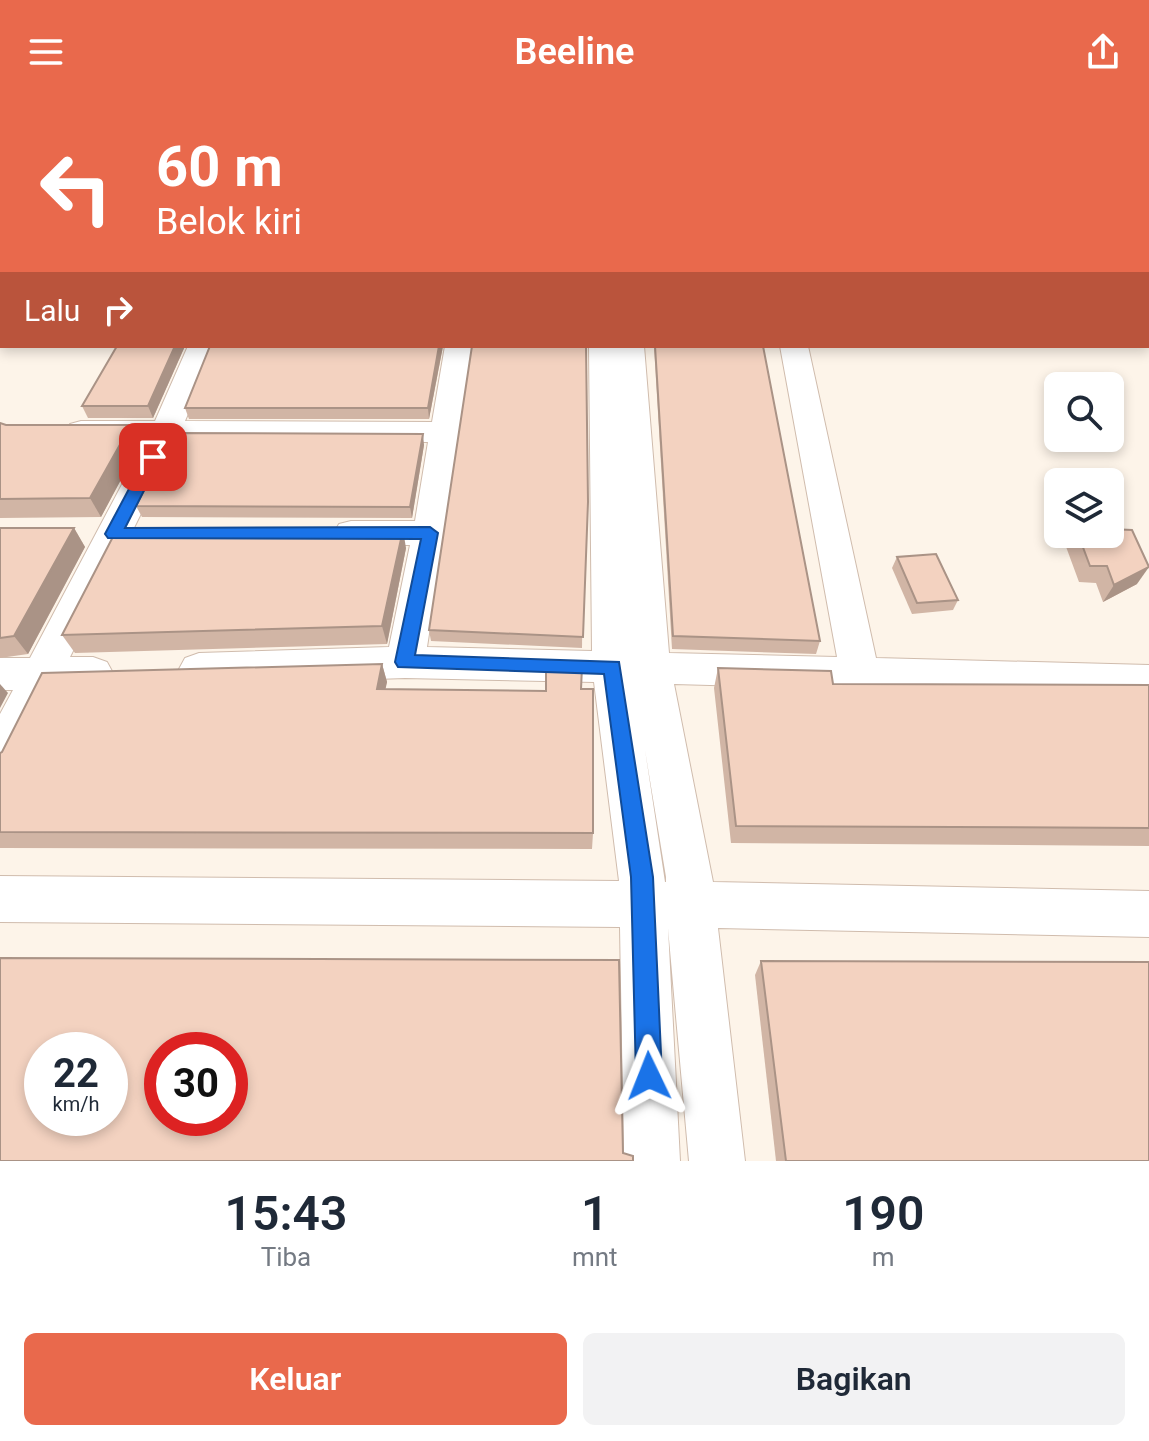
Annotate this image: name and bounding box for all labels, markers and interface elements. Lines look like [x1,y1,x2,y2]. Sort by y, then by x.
icon: menu [24,30,68,74]
icon: share [1081,30,1125,74]
text: Beeline [515,31,634,73]
text: 60 m [156,134,283,200]
icon: left [24,136,128,240]
text: Belok kiri [156,201,302,243]
icon: right [96,288,140,332]
text: Lalu [24,293,80,328]
map controls [1044,372,1124,548]
button: search [1044,372,1124,452]
pin [119,423,187,491]
icon: arrive [131,435,175,479]
button: layers [1044,468,1124,548]
speed limit sign: 30 [144,1032,248,1136]
position arrow [607,1034,691,1118]
text: 22 [53,1050,99,1097]
text: km/h [53,1092,99,1116]
text: 15:43 [225,1185,347,1242]
text: 1 [581,1185,608,1242]
text: 190 [842,1185,924,1242]
text: Tiba [261,1242,311,1272]
text: mnt [572,1242,618,1272]
text: m [872,1242,895,1272]
button: Keluar [24,1333,567,1425]
button: Bagikan [583,1333,1125,1425]

